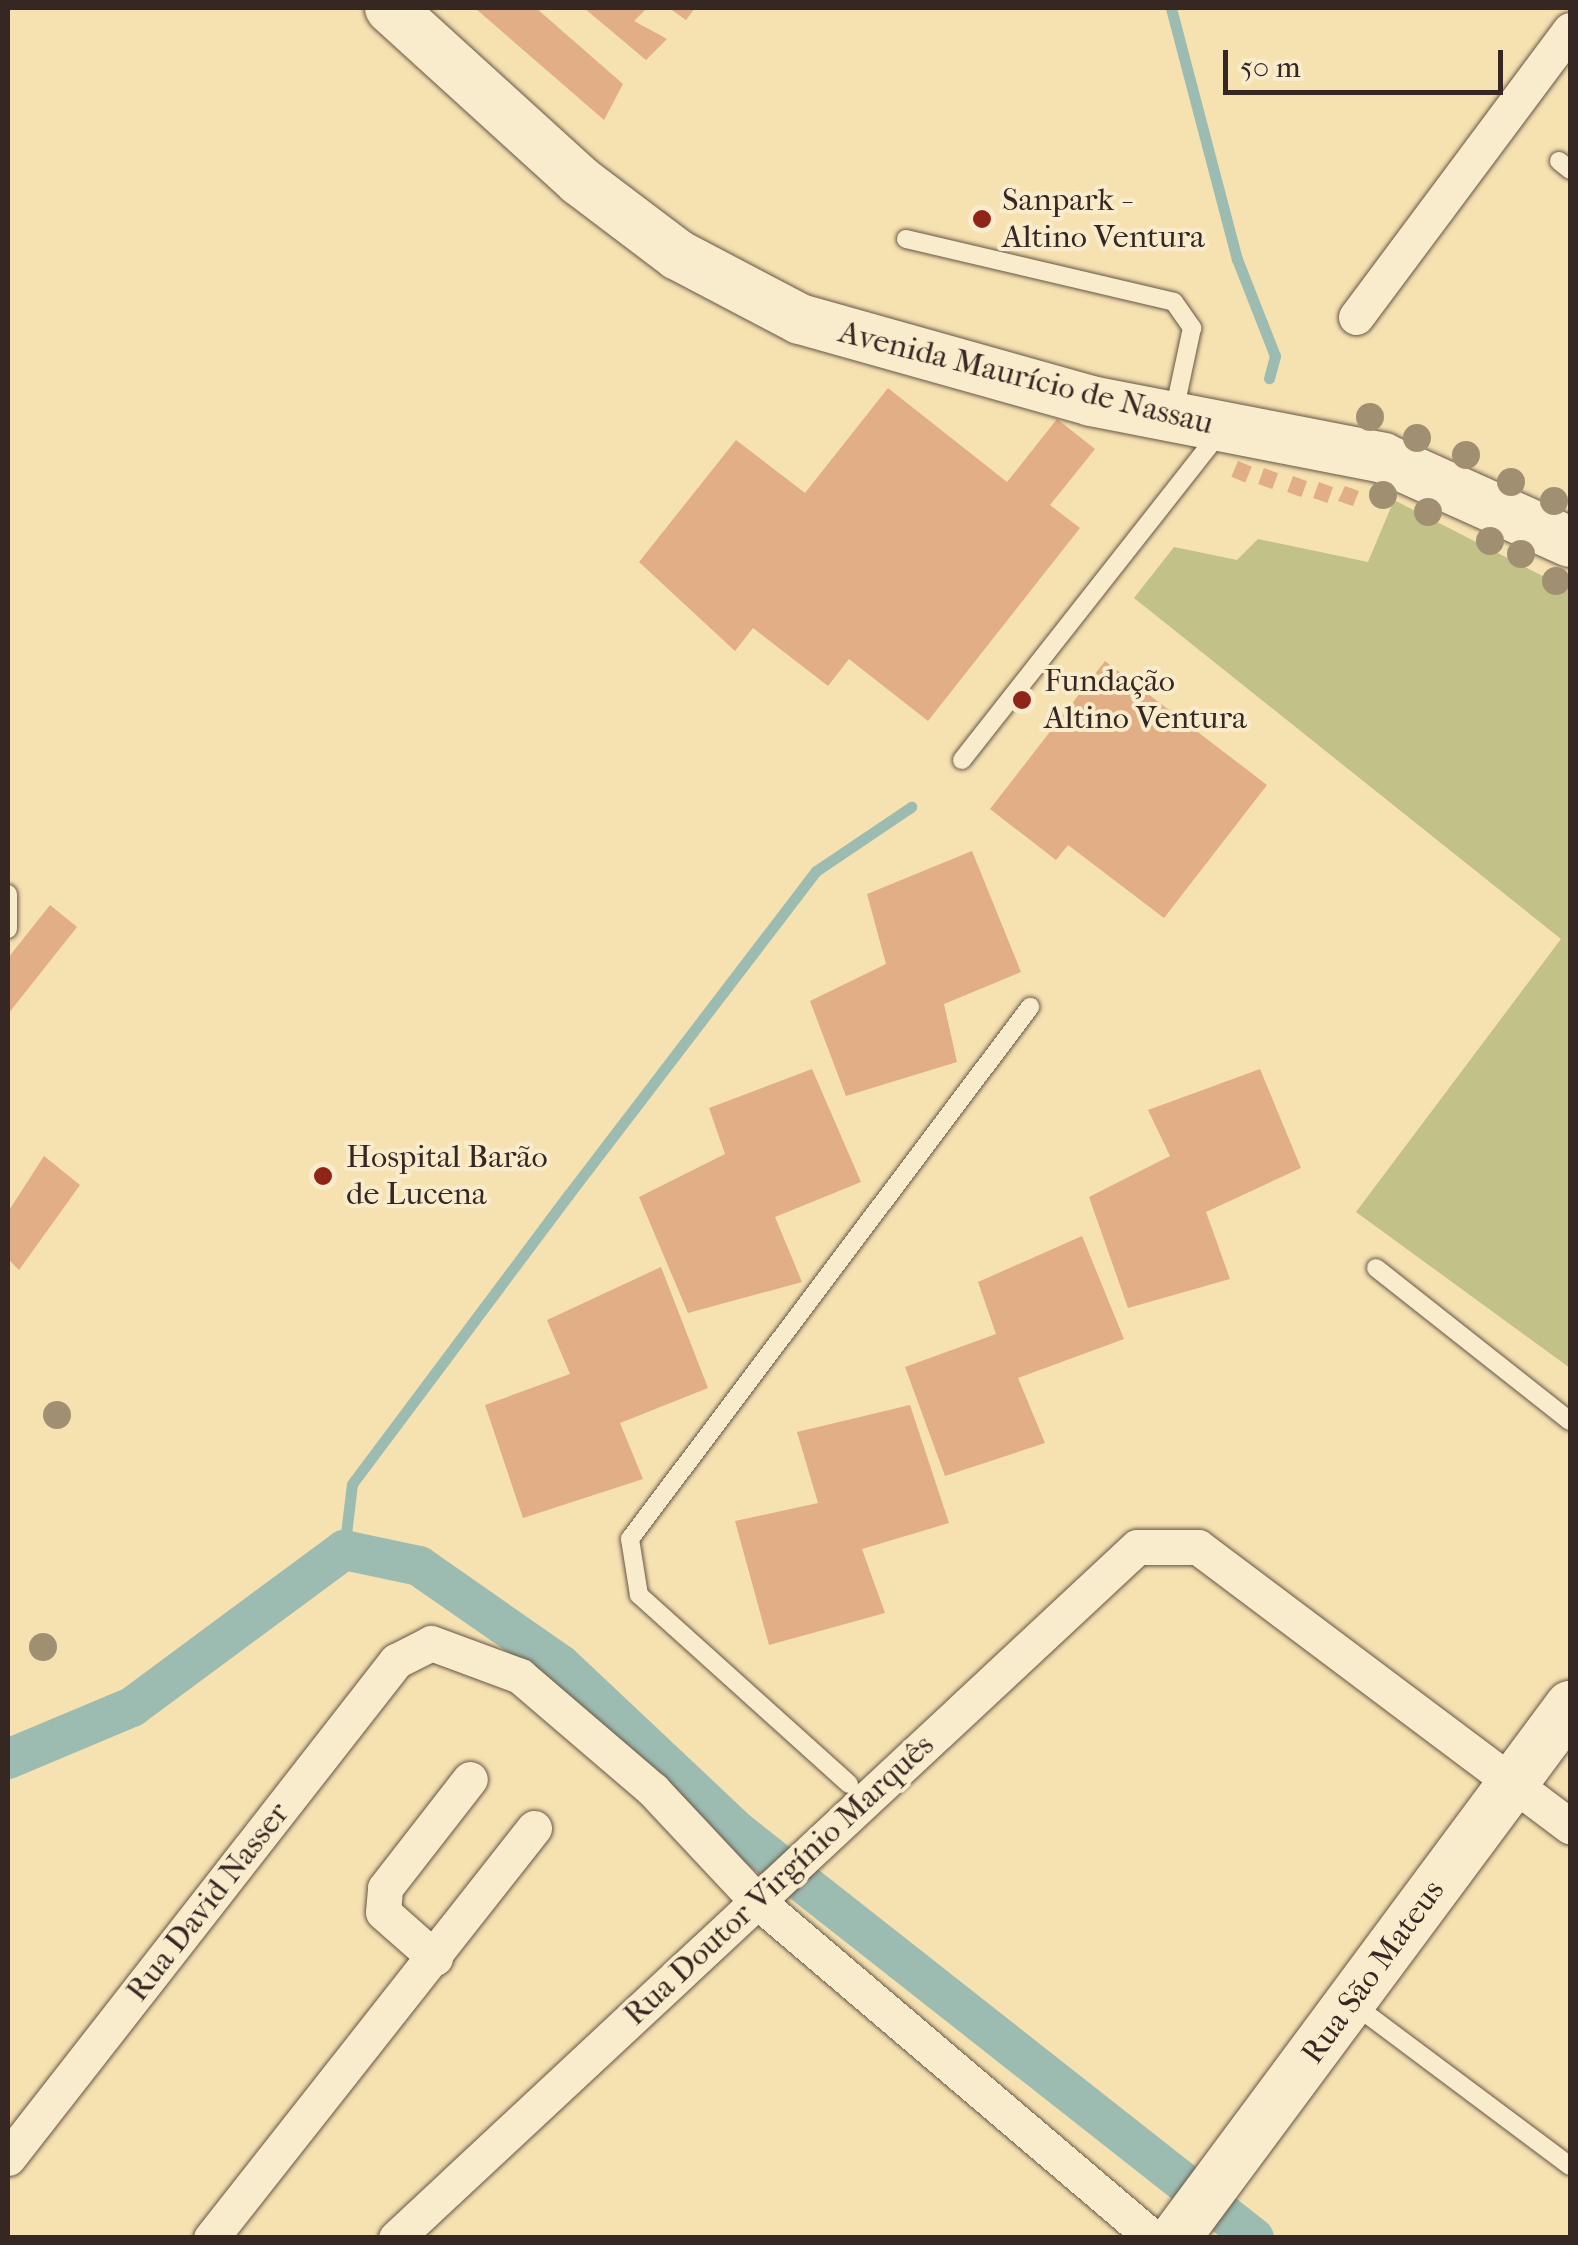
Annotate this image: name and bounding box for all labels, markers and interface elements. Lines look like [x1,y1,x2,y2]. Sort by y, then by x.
scale bar [1228,30,1508,92]
text: 50 m [1240,50,1301,85]
place label: Sanpark - Altino Ventura [1002,182,1205,257]
marker: Sanpark - Altino Ventura [971,208,993,230]
street label: Avenida Maurício de Nassau [835,313,1217,443]
place label: Fundação Altino Ventura [1044,663,1247,738]
marker: Fundação Altino Ventura [1009,687,1035,713]
place label: Hospital Barão de Lucena [346,1139,548,1214]
marker: Hospital Barão de Lucena [310,1163,336,1189]
street label: Rua Doutor Virgínio Marquês [616,1726,942,2034]
street label: Rua David Nasser [118,1795,298,2009]
street label: Rua São Mateus [1293,1873,1453,2071]

